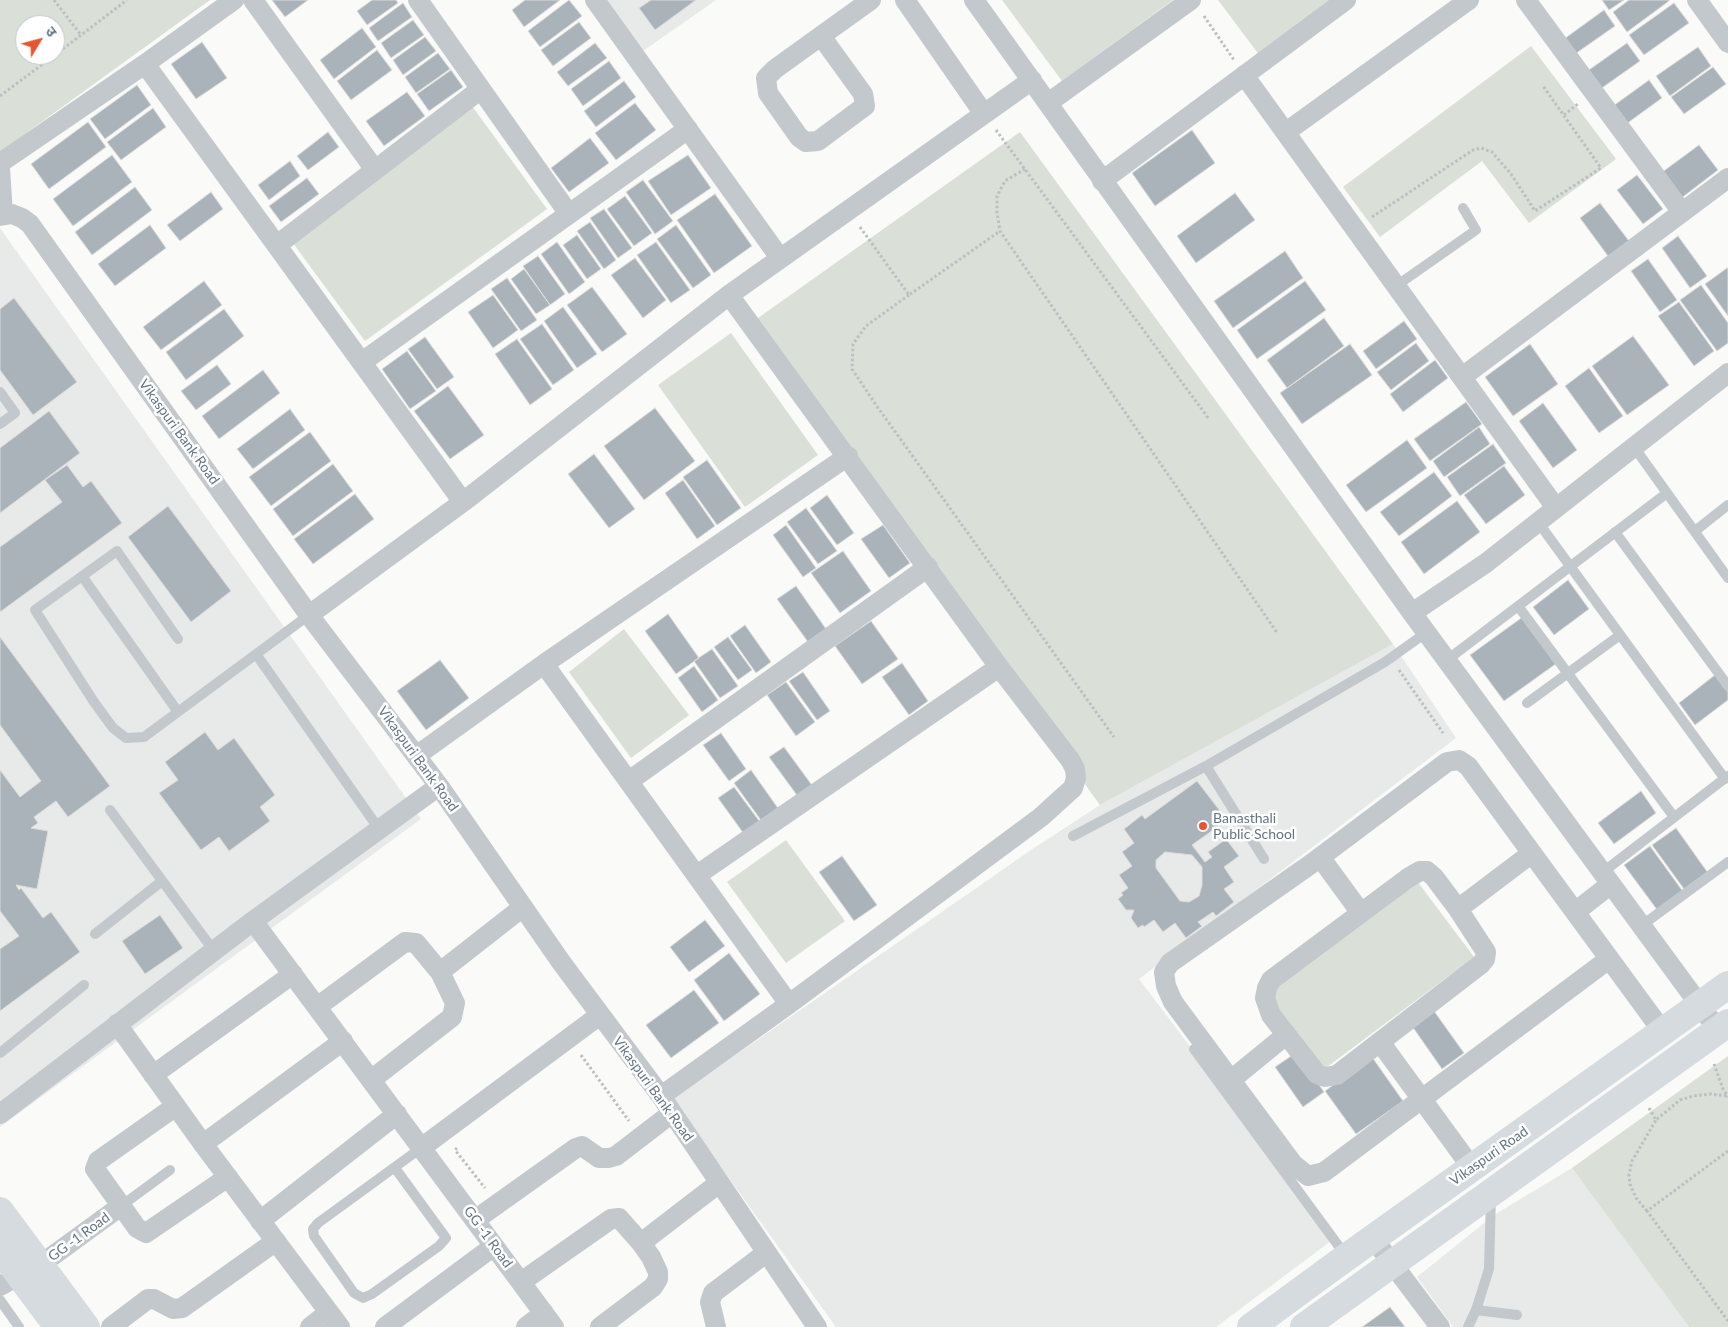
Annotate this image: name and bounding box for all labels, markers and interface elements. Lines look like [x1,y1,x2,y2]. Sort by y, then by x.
north arrow [15,15,65,65]
text: उ [42,23,61,40]
street label: Vikaspuri Bank Road [135,376,223,488]
street label: Vikaspuri Bank Road [374,703,462,815]
place label: Banasthali Public School [1213,810,1295,842]
marker: Banasthali Public School [1197,820,1209,832]
street label: Vikaspuri Bank Road [609,1033,697,1145]
street label: Vikaspuri Road [1447,1123,1531,1189]
street label: GG -1 Road [460,1203,516,1271]
street label: GG -1 Road [45,1209,113,1265]

